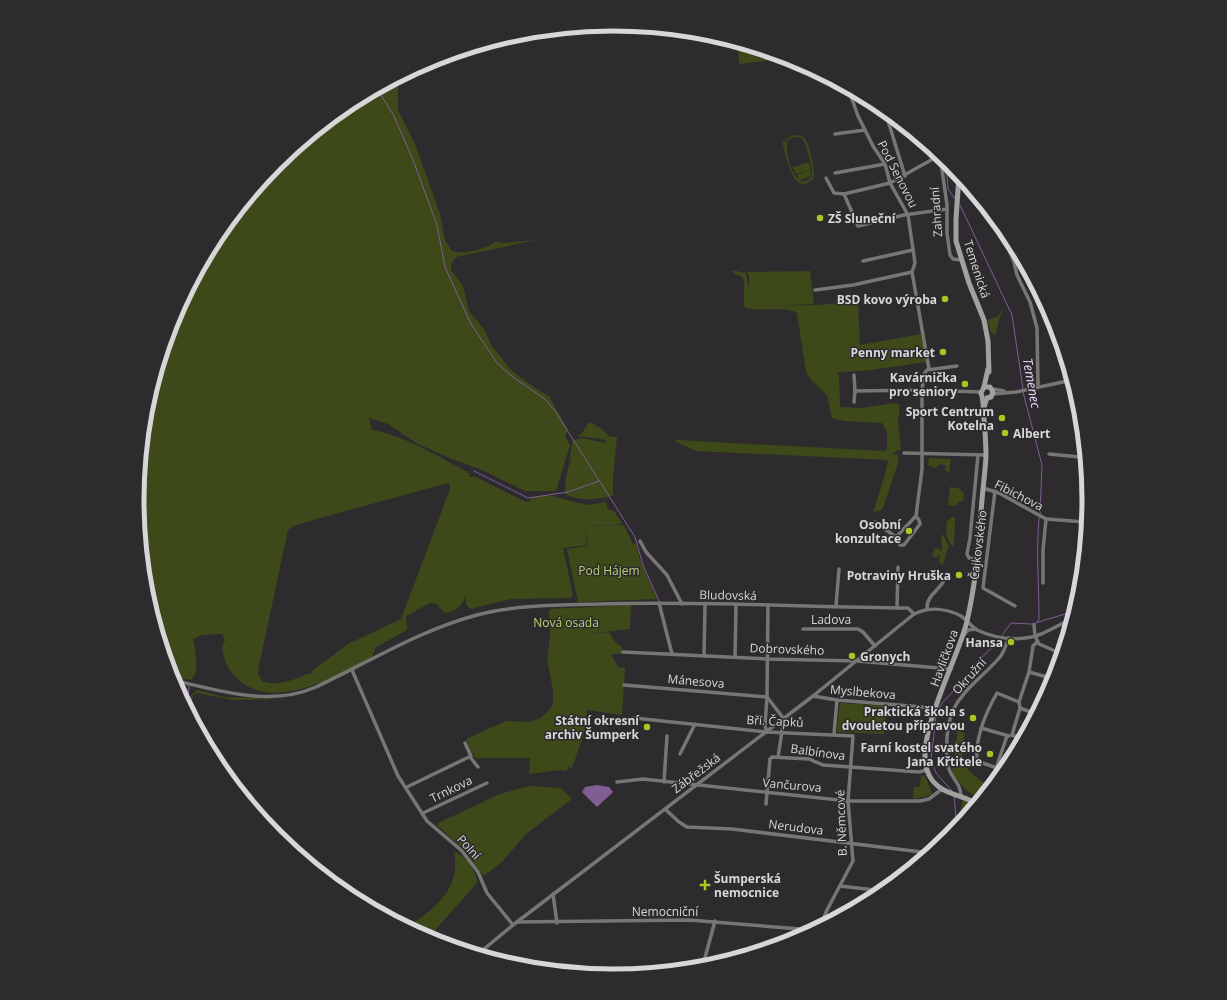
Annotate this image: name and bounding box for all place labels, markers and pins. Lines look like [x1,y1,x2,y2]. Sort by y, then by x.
place label: ZŠ Sluneční [828,210,897,227]
marker: ZŠ Sluneční [815,213,825,223]
place label: BSD kovo výroba [837,291,937,308]
marker: BSD kovo výroba [940,294,950,304]
place label: Penny market [850,344,935,361]
marker: Penny market [938,347,948,357]
place label: Kavárnička pro seniory [889,369,957,400]
marker: Kavárnička pro seniory [960,379,970,389]
place label: Sport Centrum Kotelna [906,403,994,434]
marker: Sport Centrum Kotelna [997,413,1007,423]
place label: Albert [1013,425,1050,442]
marker: Albert [1000,428,1010,438]
place label: Osobní konzultace [835,516,902,547]
marker: Osobní konzultace [904,526,914,536]
place label: Potraviny Hruška [847,567,951,584]
marker: Potraviny Hruška [954,570,964,580]
place label: Hansa [965,634,1003,651]
marker: Hansa [1006,637,1016,647]
place label: Gronych [860,648,910,665]
marker: Gronych [847,651,857,661]
place label: Praktická škola s dvouletou přípravou [842,703,965,734]
place label: Státní okresní archiv Šumperk [545,712,640,743]
marker: Praktická škola s dvouletou přípravou [968,713,978,723]
marker: Státní okresní archiv Šumperk [642,722,652,732]
place label: Farní kostel svatého Jana Křtitele [860,739,982,770]
marker: Farní kostel svatého Jana Křtitele [985,749,995,759]
place label: Šumperská nemocnice [714,870,781,901]
marker: Šumperská nemocnice [699,879,711,891]

